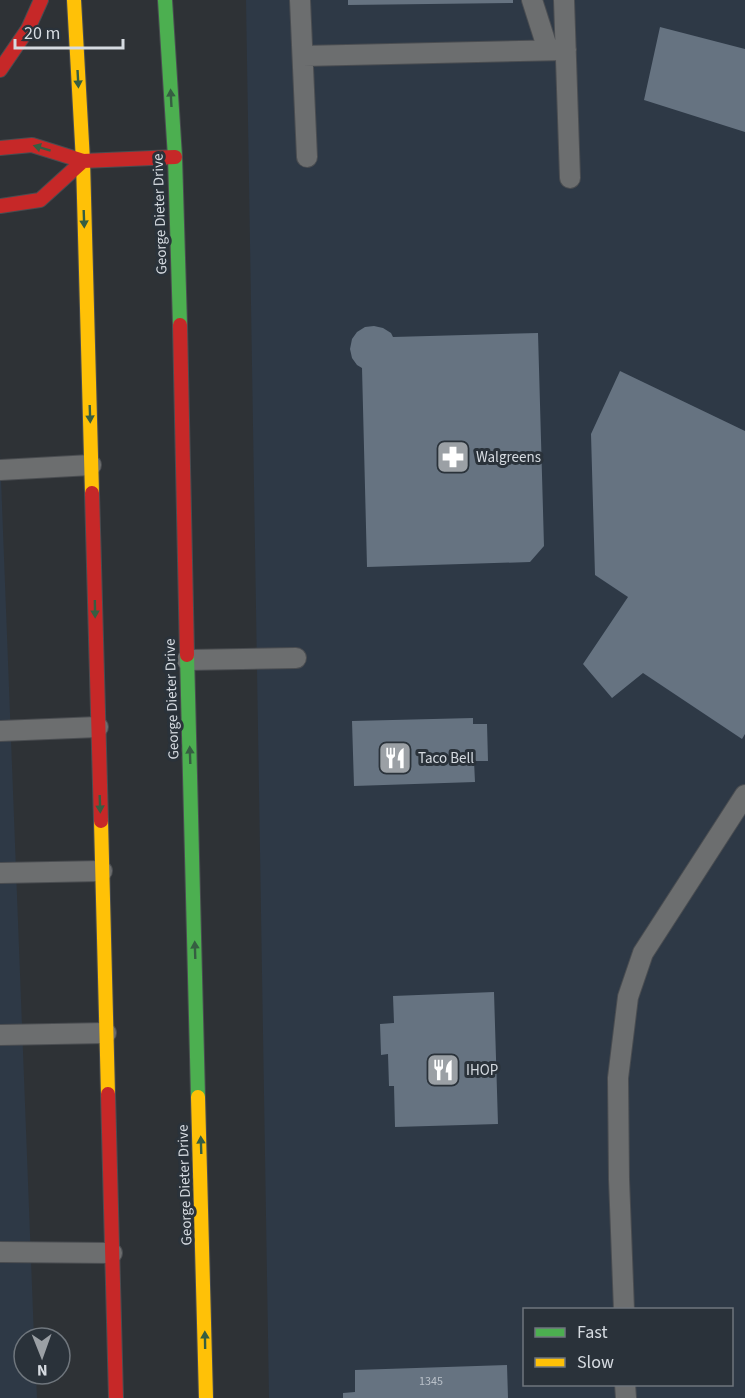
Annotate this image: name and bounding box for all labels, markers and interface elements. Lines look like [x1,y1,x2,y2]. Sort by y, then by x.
scale bar [15,12,123,50]
text: 20 m [24,21,60,46]
one-way arrow [74,70,83,89]
one-way arrow [167,89,176,108]
one-way arrow [33,143,51,152]
street label: George Dieter Drive [147,153,173,275]
one-way arrow [80,209,89,228]
one-way arrow [85,404,94,423]
pharmacy icon: Walgreens [435,439,471,475]
place label: Walgreens [476,447,541,468]
one-way arrow [90,599,99,618]
street label: George Dieter Drive [159,638,185,760]
restaurant icon: Taco Bell [377,740,413,776]
one-way arrow [185,745,194,764]
place label: Taco Bell [418,748,474,769]
one-way arrow [95,794,105,813]
one-way arrow [191,940,200,959]
restaurant icon: IHOP [425,1052,461,1088]
place label: IHOP [466,1060,498,1081]
street label: George Dieter Drive [172,1124,198,1246]
one-way arrow [196,1135,205,1154]
legend [523,1308,733,1386]
text: Fast [577,1320,608,1345]
north arrow [12,1326,72,1386]
one-way arrow [201,1330,210,1349]
text: Slow [577,1350,614,1375]
text: N [37,1359,48,1381]
house number: 1345 [419,1373,443,1390]

